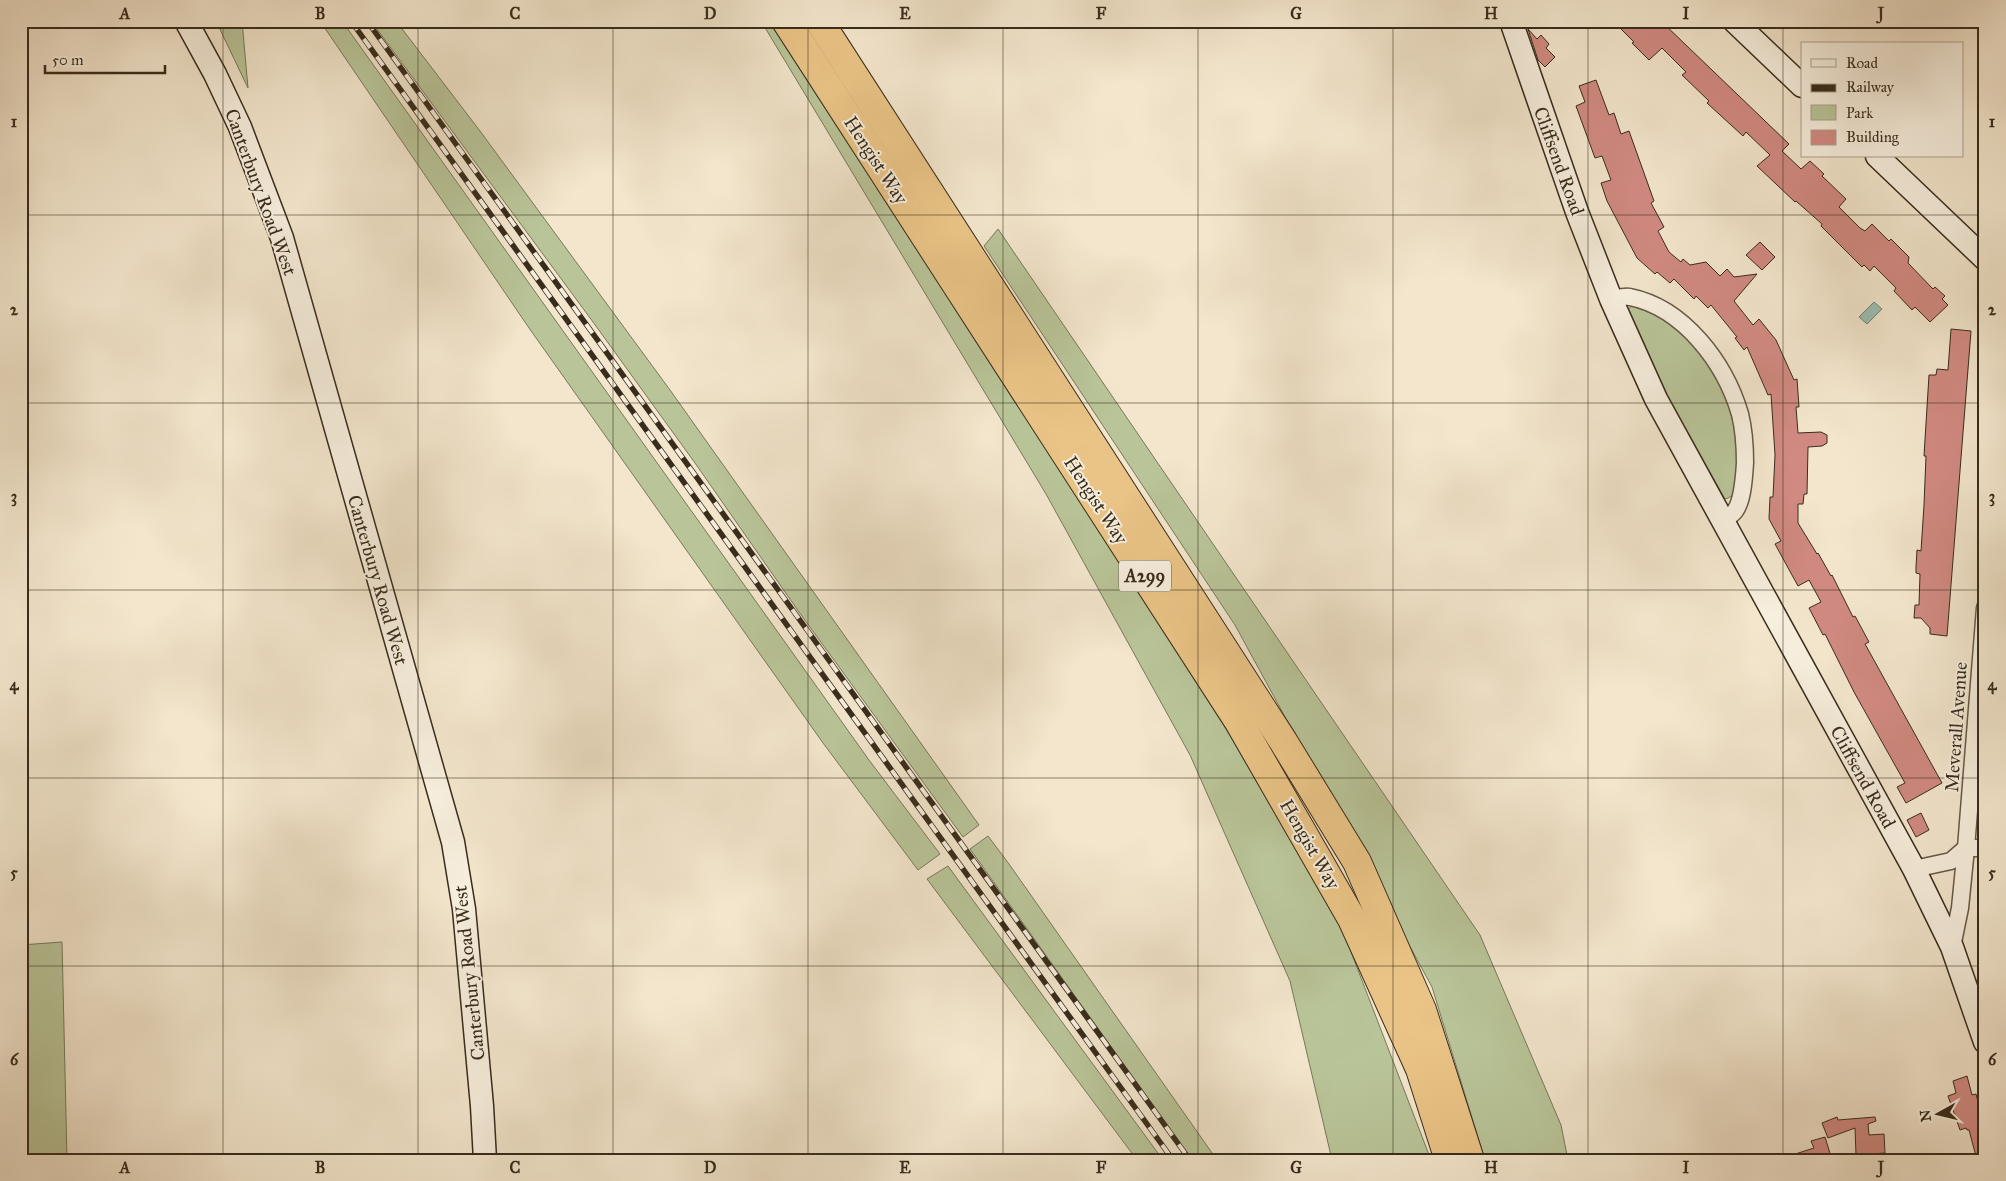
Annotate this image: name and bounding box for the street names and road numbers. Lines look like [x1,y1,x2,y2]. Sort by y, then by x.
street label: Cliffsend Road [1529,104,1589,219]
street label: Canterbury Road West [220,105,302,279]
street label: Hengist Way [838,112,913,210]
street label: Hengist Way [1058,452,1133,550]
street label: Canterbury Road West [343,492,413,668]
road number: A299 [1119,560,1171,592]
street label: Meverall Avenue [1940,661,1972,793]
street label: Cliffsend Road [1825,722,1901,833]
street label: Hengist Way [1274,795,1346,895]
street label: Canterbury Road West [448,884,490,1062]

